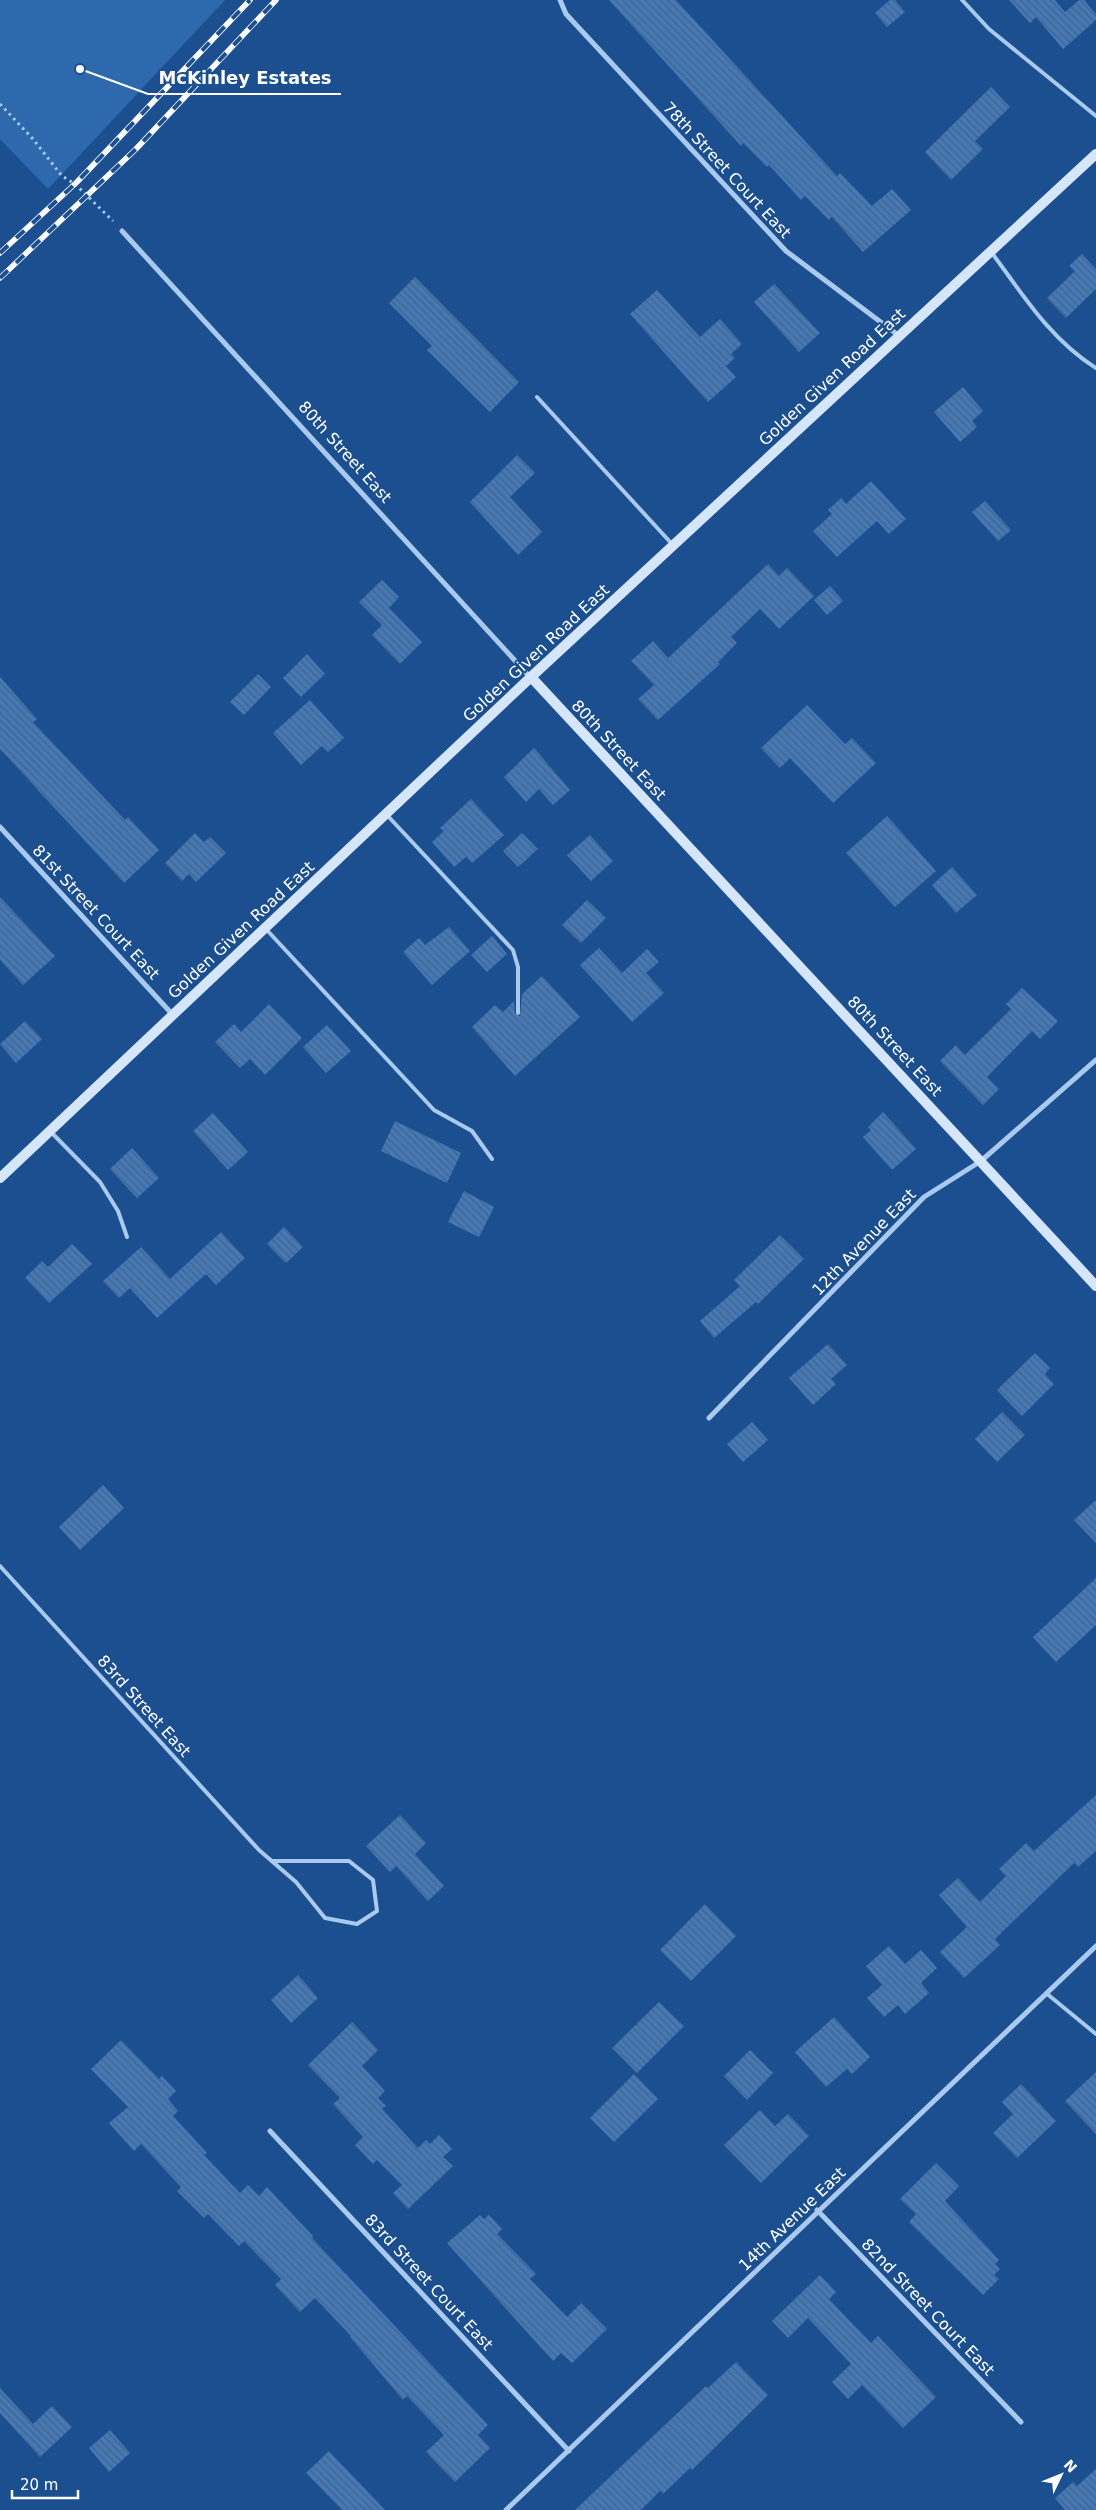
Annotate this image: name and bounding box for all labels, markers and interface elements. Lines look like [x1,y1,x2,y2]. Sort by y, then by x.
callout: McKinley Estates [148,61,341,94]
text: McKinley Estates [158,67,332,88]
street label: 78th Street Court East [659,98,795,242]
street label: Golden Given Road East [755,304,909,450]
street label: 80th Street East [294,397,396,507]
street label: Golden Given Road East [459,580,613,726]
street label: 80th Street East [568,696,670,804]
street label: 81st Street Court East [29,841,163,983]
street label: Golden Given Road East [164,857,318,1003]
street label: 80th Street East [844,992,946,1100]
street label: 12th Avenue East [808,1185,920,1299]
street label: 83rd Street East [93,1651,195,1761]
street label: 14th Avenue East [735,2163,849,2275]
street label: 83rd Street Court East [361,2210,497,2354]
street label: 82nd Street Court East [858,2235,998,2379]
north arrow [1036,2450,1086,2500]
text: N [1061,2456,1080,2476]
scale bar [12,2468,79,2500]
text: 20 m [20,2476,58,2494]

